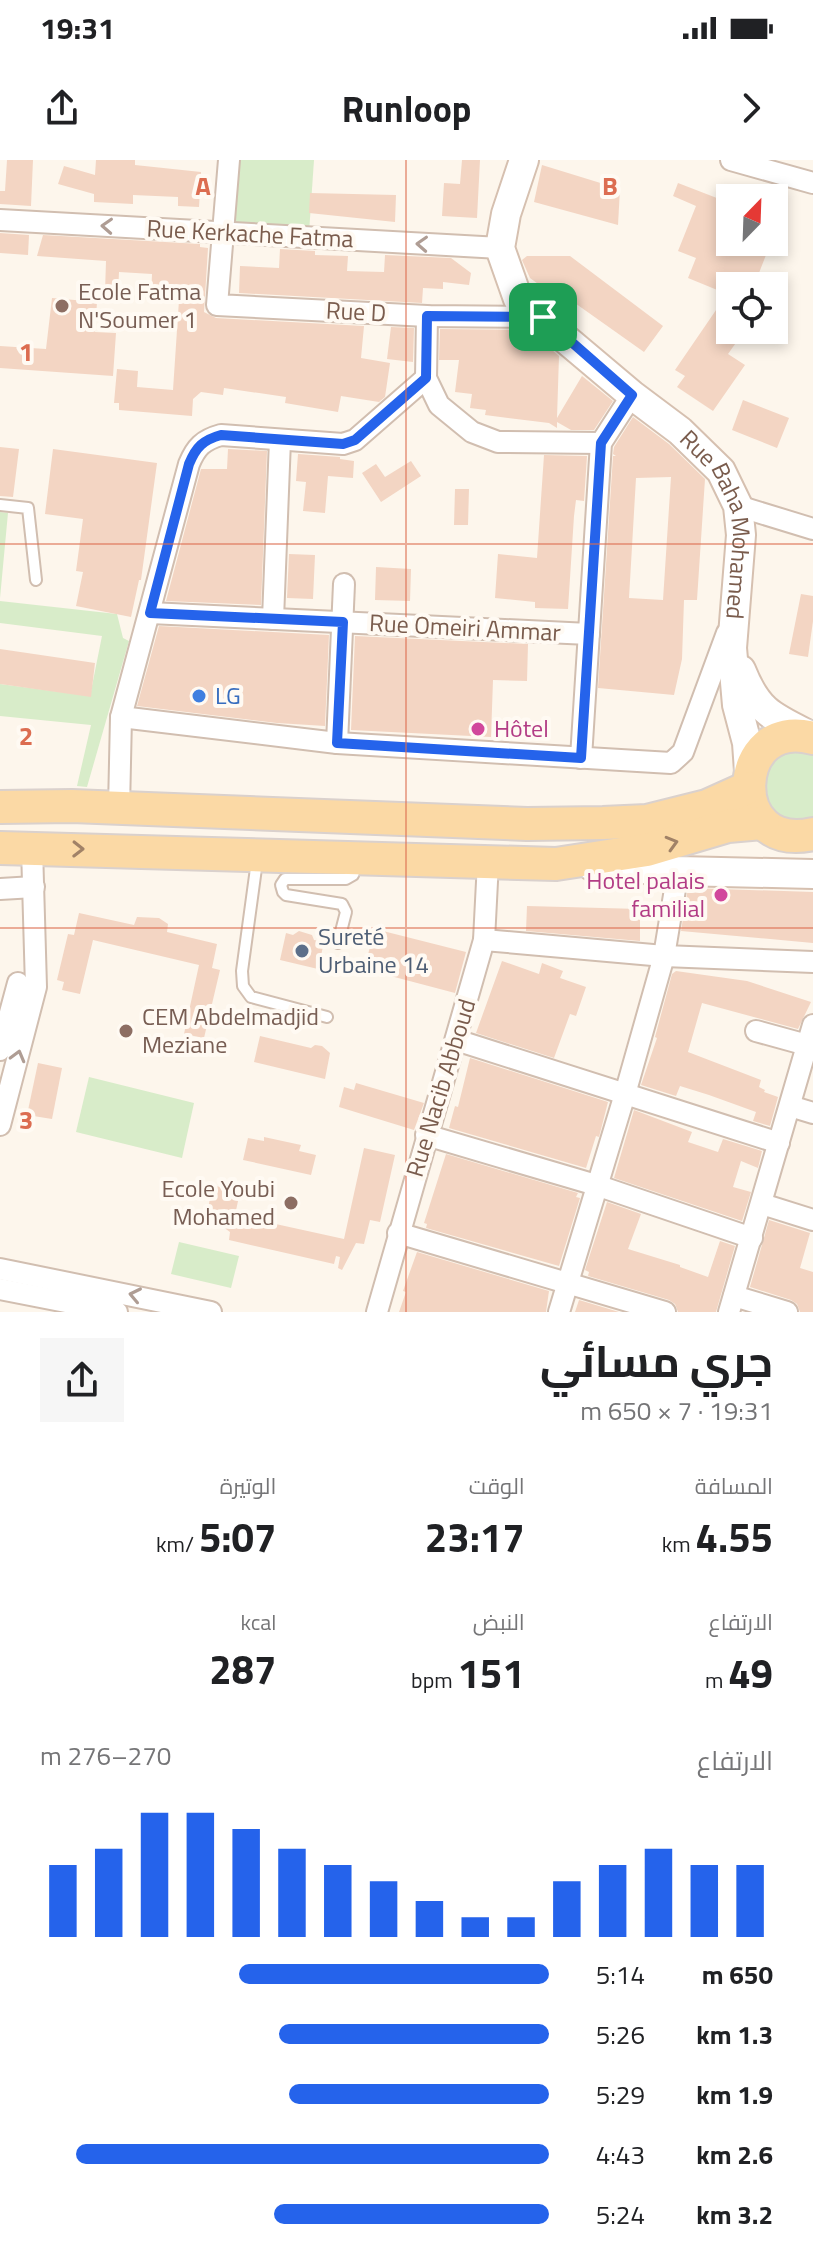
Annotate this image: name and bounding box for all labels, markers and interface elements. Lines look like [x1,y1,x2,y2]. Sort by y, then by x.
text: 19:31 [40,5,115,51]
text: Runloop [342,81,471,136]
icon: share [40,86,84,130]
icon: forward [729,86,773,130]
text: A [195,166,211,205]
text: B [602,166,618,205]
north arrow [716,184,788,256]
map controls [716,184,788,344]
street label: Rue Kerkache Fatma [146,210,354,256]
one-way arrow [100,218,113,235]
one-way arrow [415,236,428,253]
button: locate [716,272,788,344]
place label: Ecole Fatma N'Soumer 1 [78,273,201,337]
pin [509,283,577,351]
street label: Rue D [325,291,387,331]
icon: arrive [521,295,565,339]
marker: Ecole Fatma N'Soumer 1 [53,297,71,315]
text: 1 [19,332,33,371]
street label: Rue Baha Mohamed [672,421,760,621]
street label: Rue Omeiri Ammar [368,604,562,650]
place label: LG [215,677,241,713]
marker: LG [190,687,208,705]
place label: Hôtel [494,710,549,746]
text: 2 [19,716,33,755]
marker: Hôtel [469,720,487,738]
one-way arrow [664,836,678,852]
one-way arrow [72,840,85,857]
place label: Hotel palais familial [586,862,705,926]
marker: Hotel palais familial [712,886,730,904]
place label: Sureté Urbaine 14 [318,918,429,982]
marker: Sureté Urbaine 14 [293,942,311,960]
street label: Rue Nacib Abboud [396,994,484,1181]
place label: CEM Abdelmadjid Meziane [142,998,319,1062]
marker: CEM Abdelmadjid Meziane [117,1022,135,1040]
one-way arrow [9,1050,26,1064]
text: 3 [19,1100,33,1139]
place label: Ecole Youbi Mohamed [161,1170,275,1234]
marker: Ecole Youbi Mohamed [282,1194,300,1212]
one-way arrow [129,1287,142,1304]
text: جري مسائي [540,1327,773,1394]
button: share [40,1338,124,1422]
text: 19:31 · 7 × 650 m [580,1391,773,1430]
text: الوتيرة [220,1469,276,1503]
text: الوقت [469,1469,525,1503]
text: المسافة [695,1469,773,1503]
text: 5:07 [199,1507,276,1568]
text: 23:17 [425,1507,525,1568]
text: 4.55 [696,1507,773,1568]
text: /km [156,1527,199,1561]
text: km [662,1527,696,1561]
text: kcal [240,1605,276,1639]
text: النبض [473,1605,525,1639]
text: الارتفاع [709,1605,773,1639]
text: 287 [209,1639,276,1700]
text: 151 [457,1643,525,1704]
text: 49 [728,1643,773,1704]
text: bpm [411,1663,457,1697]
text: m [705,1663,728,1697]
text: 270–276 m [40,1736,171,1775]
text: الارتفاع [697,1741,773,1780]
text: 5:14 [596,1955,645,1994]
text: 650 m [702,1955,773,1994]
text: 5:26 [596,2015,645,2054]
text: 1.3 km [696,2015,773,2054]
text: 5:29 [596,2075,645,2114]
text: 1.9 km [696,2075,773,2114]
text: 4:43 [596,2135,645,2174]
text: 2.6 km [696,2135,773,2174]
text: 5:24 [596,2195,645,2234]
text: 3.2 km [696,2195,773,2234]

